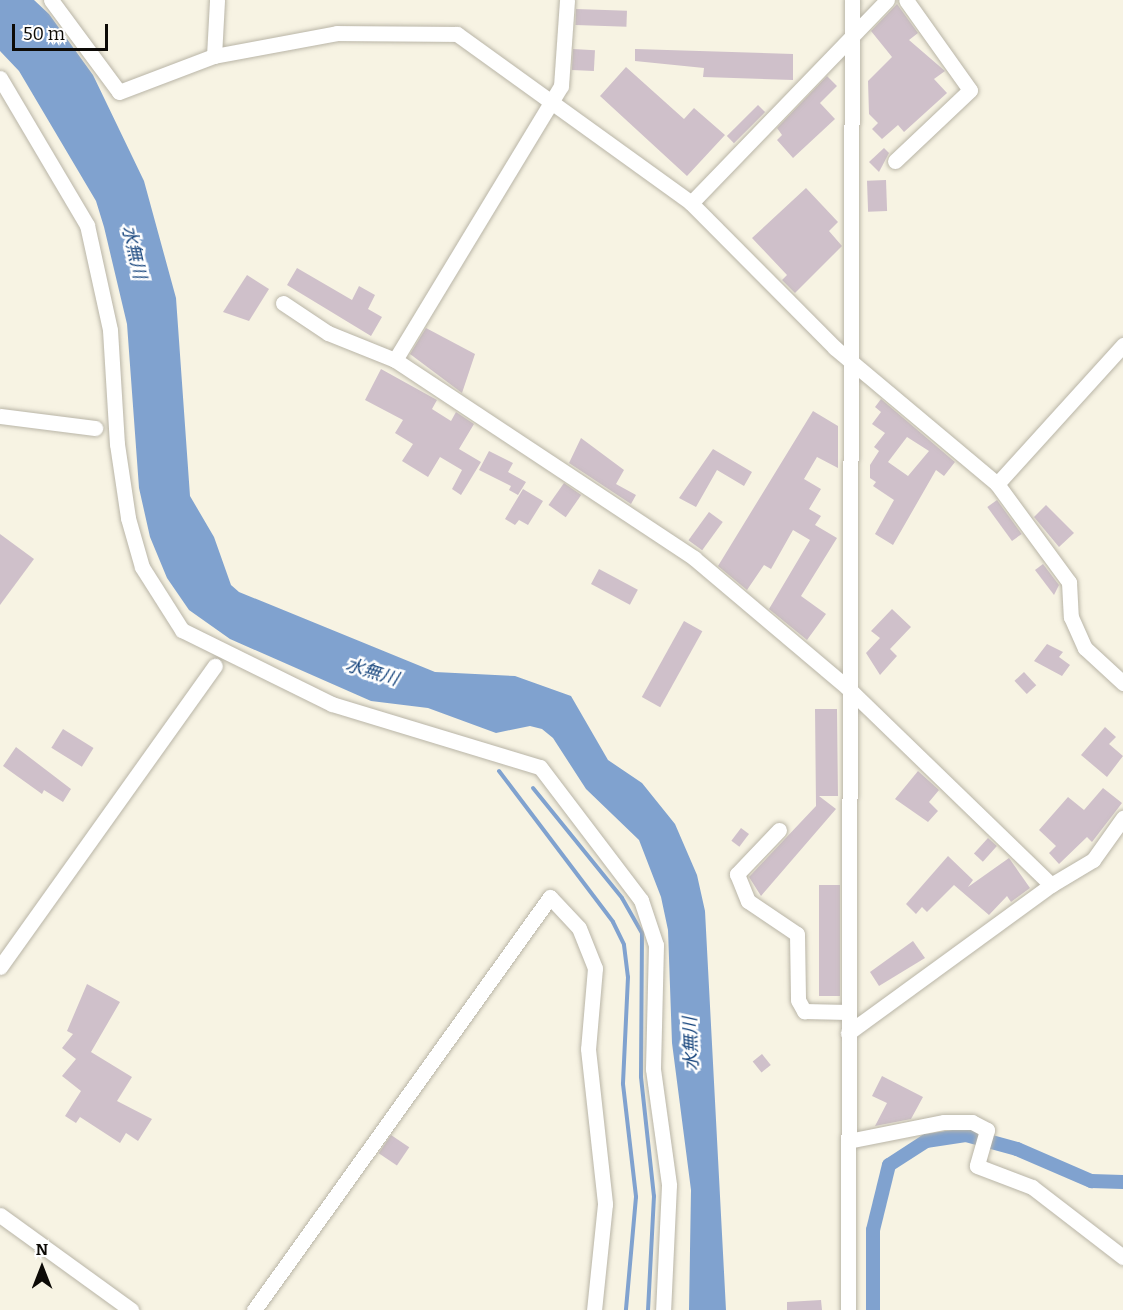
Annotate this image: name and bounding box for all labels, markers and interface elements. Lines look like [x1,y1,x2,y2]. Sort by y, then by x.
scale bar [15,12,111,50]
text: 50 m [23,23,65,45]
water label: 水無川 [117,223,151,281]
water label: 水無川 [343,654,401,690]
water label: 水無川 [679,1017,703,1071]
north arrow [12,1238,72,1298]
text: N [36,1240,48,1259]

